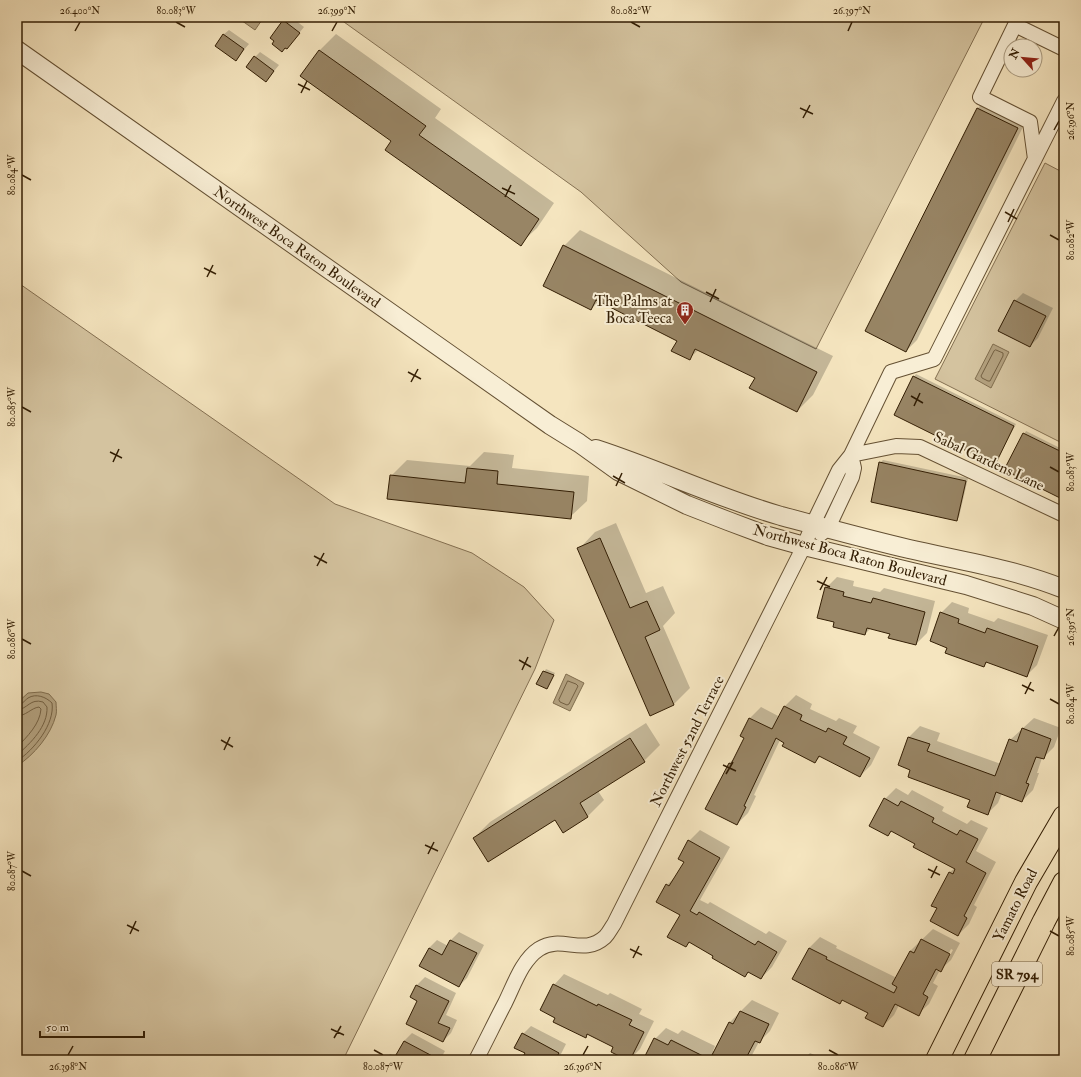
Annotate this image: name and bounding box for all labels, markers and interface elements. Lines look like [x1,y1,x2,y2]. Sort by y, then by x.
text: 26.400°N [60,5,100,17]
text: 80.083°W [156,5,196,17]
text: 26.399°N [318,5,356,17]
text: 80.082°W [611,5,652,17]
text: 26.397°N [833,5,871,17]
north arrow [1003,38,1043,78]
text: N [1006,45,1023,62]
text: 26.396°N [1065,102,1077,140]
text: 80.084°W [6,154,18,195]
street label: Northwest Boca Raton Boulevard [210,182,384,313]
text: 80.082°W [1065,219,1077,260]
place label: The Palms at Boca Teeca [594,292,673,328]
building icon: The Palms at Boca Teeca [675,300,695,325]
text: 80.085°W [6,386,18,427]
street label: Sabal Gardens Lane [930,427,1047,495]
text: 80.083°W [1065,452,1077,492]
street label: Northwest Boca Raton Boulevard [751,520,949,591]
text: 26.395°N [1065,608,1077,646]
text: 80.086°W [6,618,18,659]
street label: Northwest 52nd Terrace [646,673,729,810]
text: 80.084°W [1065,683,1077,724]
text: 80.087°W [6,850,18,891]
street label: Yamato Road [989,865,1042,945]
text: 80.085°W [1065,915,1077,956]
road number: SR 794 [992,962,1042,986]
scale bar [40,1013,144,1039]
text: 50 m [46,1020,70,1035]
text: 26.398°N [49,1061,87,1073]
text: 80.087°W [363,1061,404,1073]
text: 26.396°N [564,1061,602,1073]
text: 80.086°W [818,1061,859,1073]

